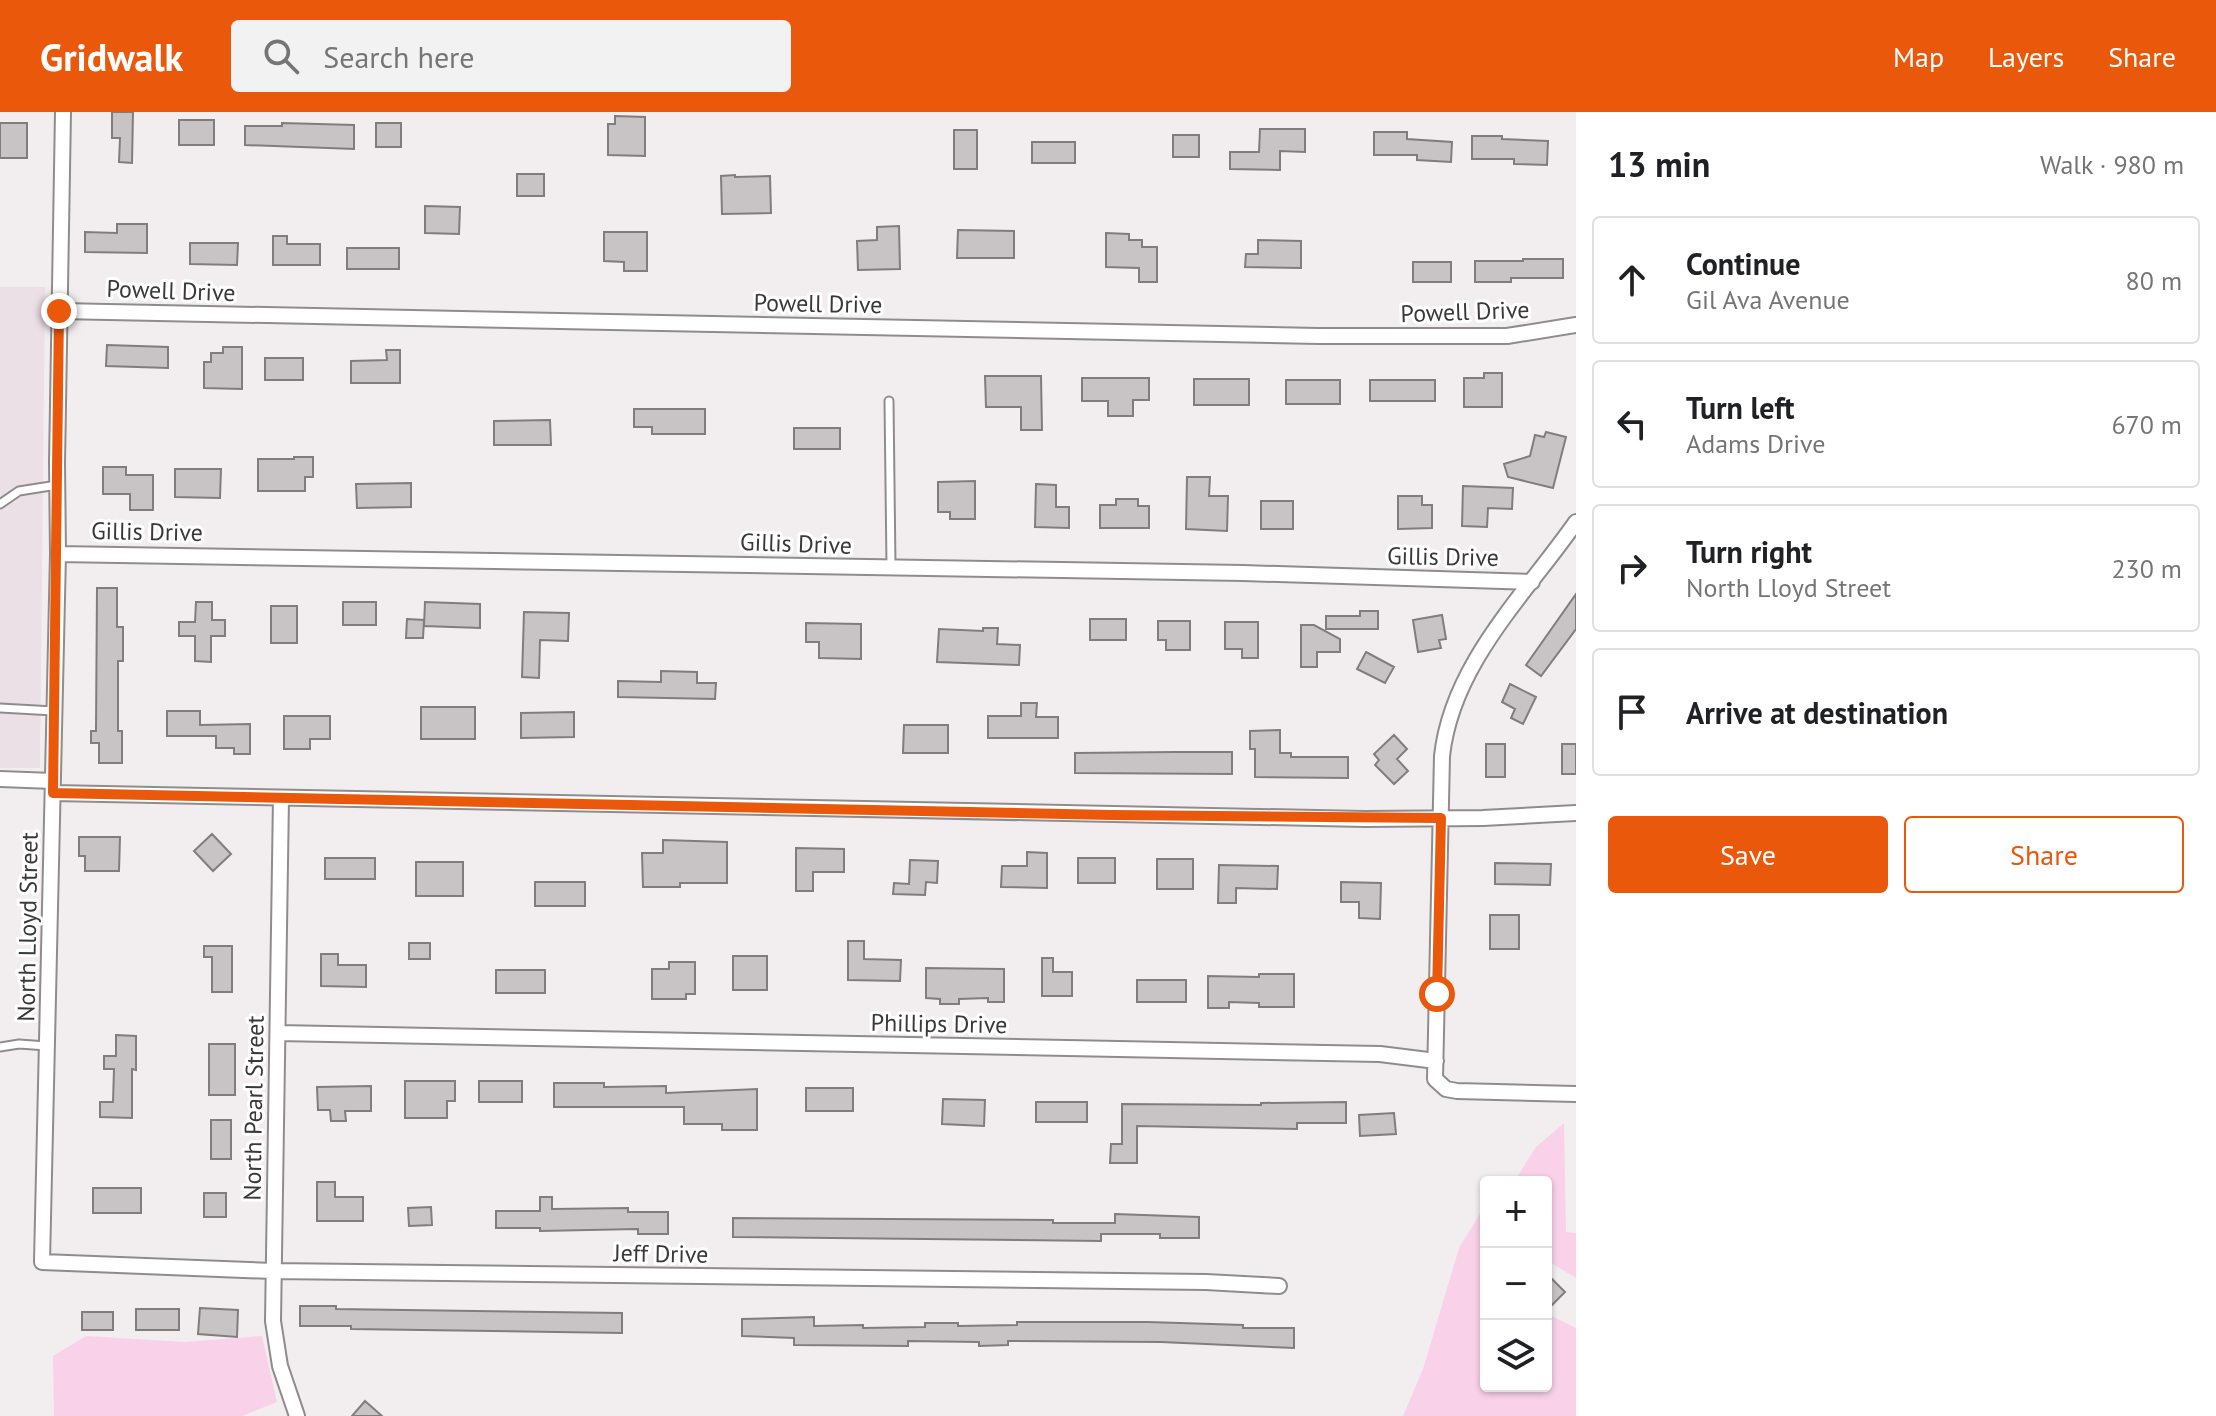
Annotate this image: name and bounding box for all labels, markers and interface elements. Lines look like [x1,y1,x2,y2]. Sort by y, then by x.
search box [231,20,791,92]
text: Gridwalk [40,32,183,81]
icon: search [259,34,303,78]
text: Search here [323,37,475,76]
text: Map [1893,38,1944,75]
text: Layers [1988,38,2064,75]
text: Share [2108,38,2176,75]
text: 13 min [1608,142,1710,186]
text: Walk · 980 m [2040,148,2184,181]
text: Continue [1686,244,1800,283]
icon: ahead [1610,258,1654,302]
text: 80 m [2126,264,2182,297]
street label: Powell Drive [106,273,236,308]
text: Gil Ava Avenue [1686,283,1850,316]
street label: Powell Drive [753,287,883,320]
route end [41,293,77,329]
street label: Powell Drive [1400,294,1530,329]
text: Turn left [1686,388,1794,427]
icon: left [1610,402,1654,446]
text: 670 m [2111,408,2182,441]
text: Adams Drive [1686,427,1825,460]
street label: Gillis Drive [91,515,203,548]
street label: Gillis Drive [740,526,852,561]
text: Turn right [1686,532,1812,571]
street label: Gillis Drive [1387,540,1499,573]
icon: right [1610,546,1654,590]
text: 230 m [2111,552,2182,585]
text: North Lloyd Street [1686,571,1891,604]
icon: arrive [1610,690,1654,734]
text: Arrive at destination [1686,693,1948,732]
button: Save [1608,816,1888,893]
button: Share [1904,816,2184,893]
street label: North Lloyd Street [10,832,45,1022]
route start [1419,976,1455,1012]
street label: Phillips Drive [870,1007,1008,1040]
street label: North Pearl Street [236,1015,271,1201]
map controls [1480,1176,1552,1392]
button: + [1480,1176,1552,1248]
street label: Jeff Drive [612,1237,709,1270]
button: − [1480,1248,1552,1320]
button: layers [1480,1320,1552,1392]

